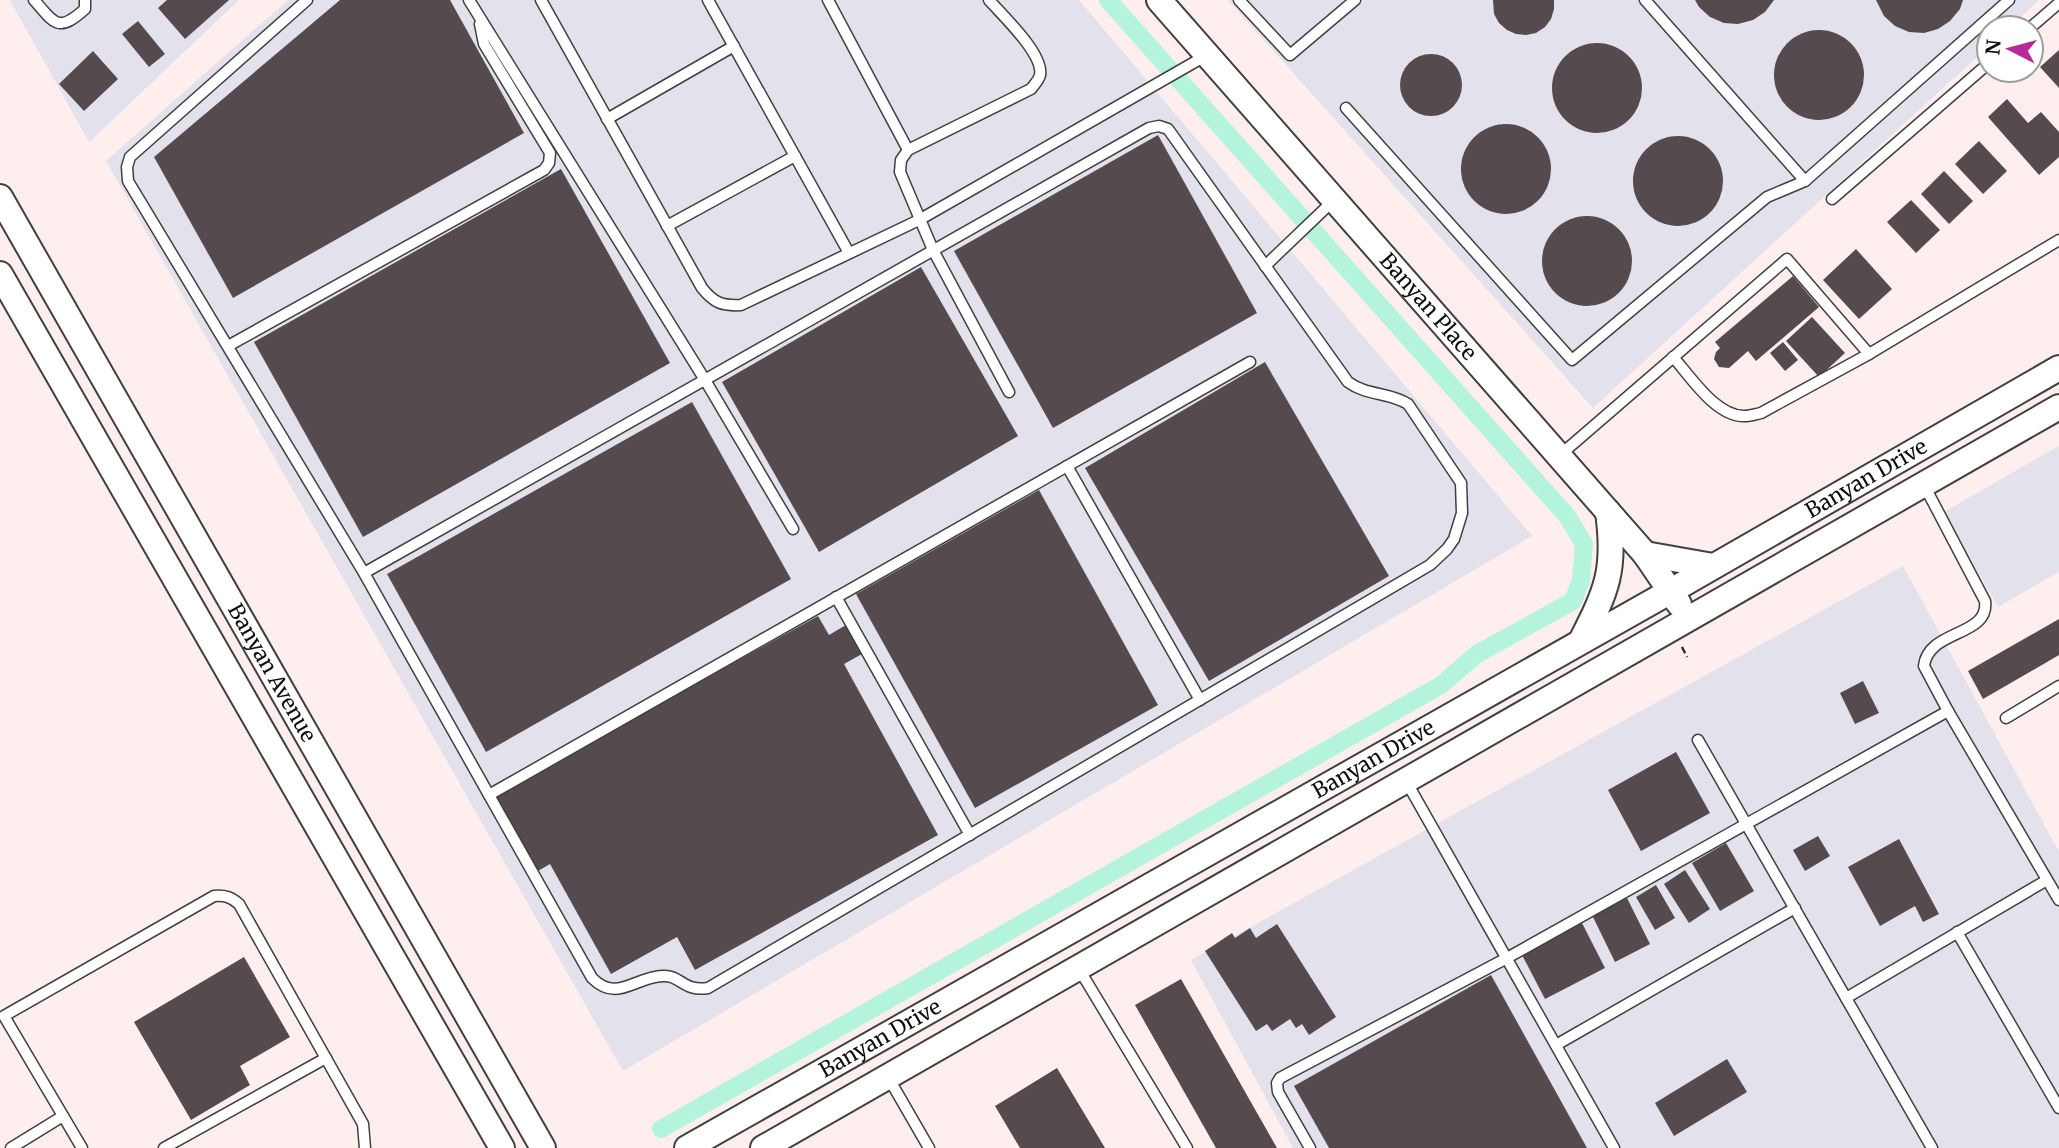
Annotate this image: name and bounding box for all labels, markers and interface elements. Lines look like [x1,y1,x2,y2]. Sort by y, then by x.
north arrow [1975,14,2045,84]
text: N [1980,39,2006,56]
street label: Banyan Place [1374,247,1483,366]
street label: Banyan Drive [1800,433,1932,524]
street label: Banyan Avenue [222,599,322,747]
street label: Banyan Drive [1308,714,1439,804]
street label: Banyan Drive [814,993,946,1083]

